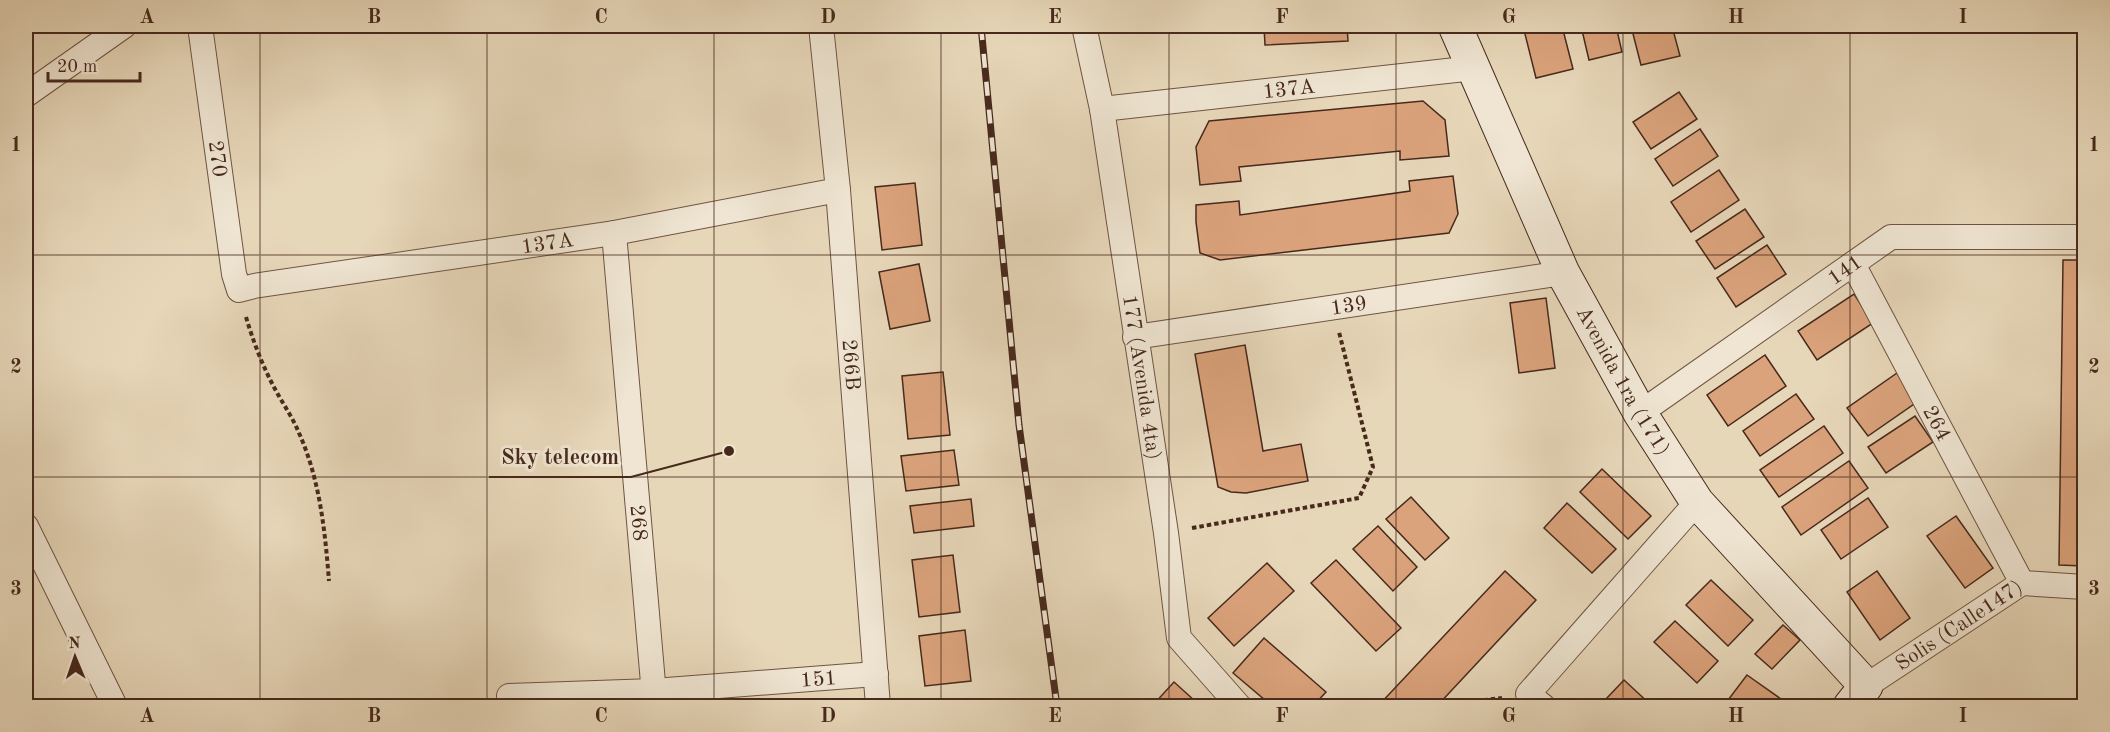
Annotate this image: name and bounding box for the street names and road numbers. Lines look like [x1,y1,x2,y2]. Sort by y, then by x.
street label: 137A [1262,77,1316,103]
street label: 270 [204,139,230,178]
street label: 137A [520,230,575,259]
street label: 141 [1825,252,1867,290]
street label: 177 (Avenida 4ta) [1118,293,1164,461]
street label: 139 [1329,293,1368,320]
street label: Avenida 1ra (171) [1571,303,1673,460]
street label: 266B [838,338,862,391]
street label: 264 [1918,403,1954,445]
street label: 268 [626,504,650,542]
street label: Solis (Calle147) [1892,577,2027,675]
street label: 151 [800,668,838,692]

